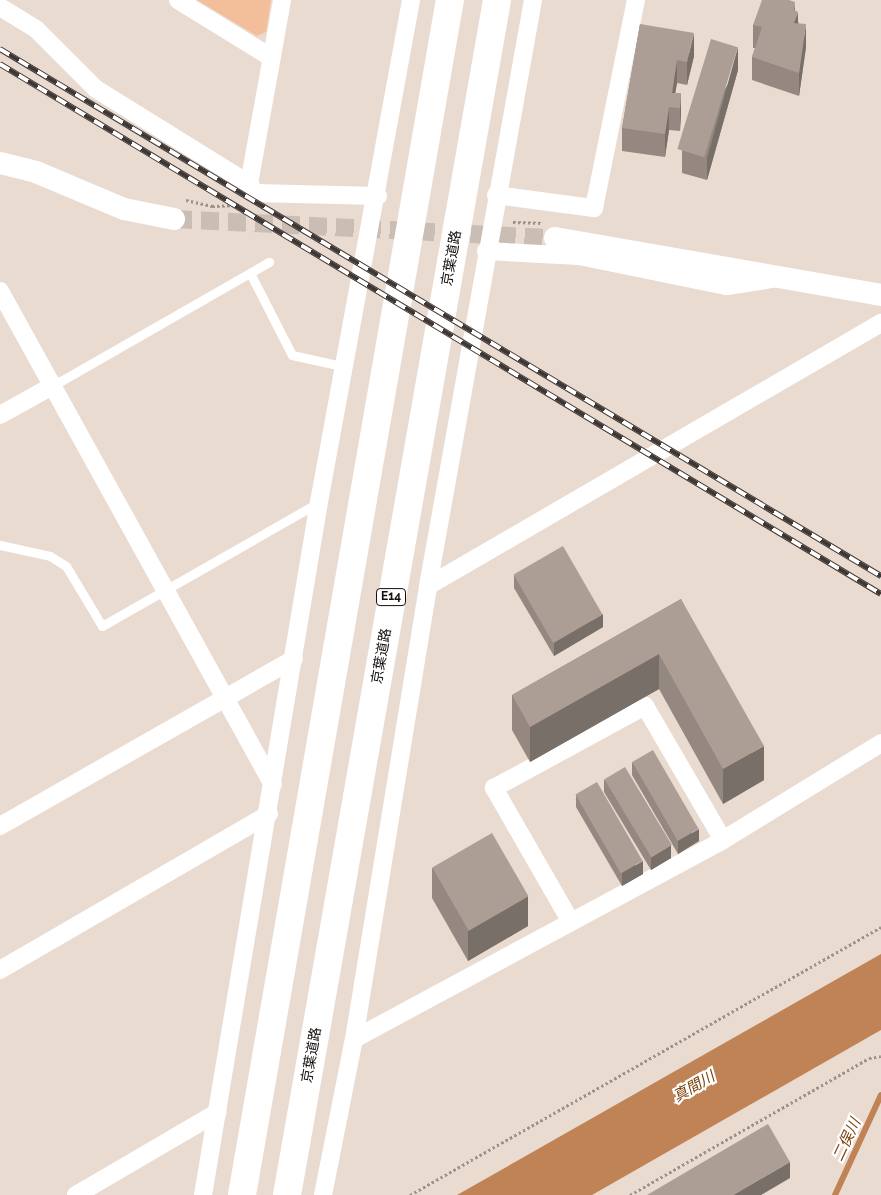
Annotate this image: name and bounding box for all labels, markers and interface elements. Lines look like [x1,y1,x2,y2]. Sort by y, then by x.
street label: 京葉道路 [438,229,464,287]
road number: E14 [376,588,406,606]
street label: 京葉道路 [368,627,394,685]
street label: 京葉道路 [298,1026,324,1084]
water label: 真間川 [670,1068,718,1106]
water label: 二俣川 [829,1116,865,1164]

